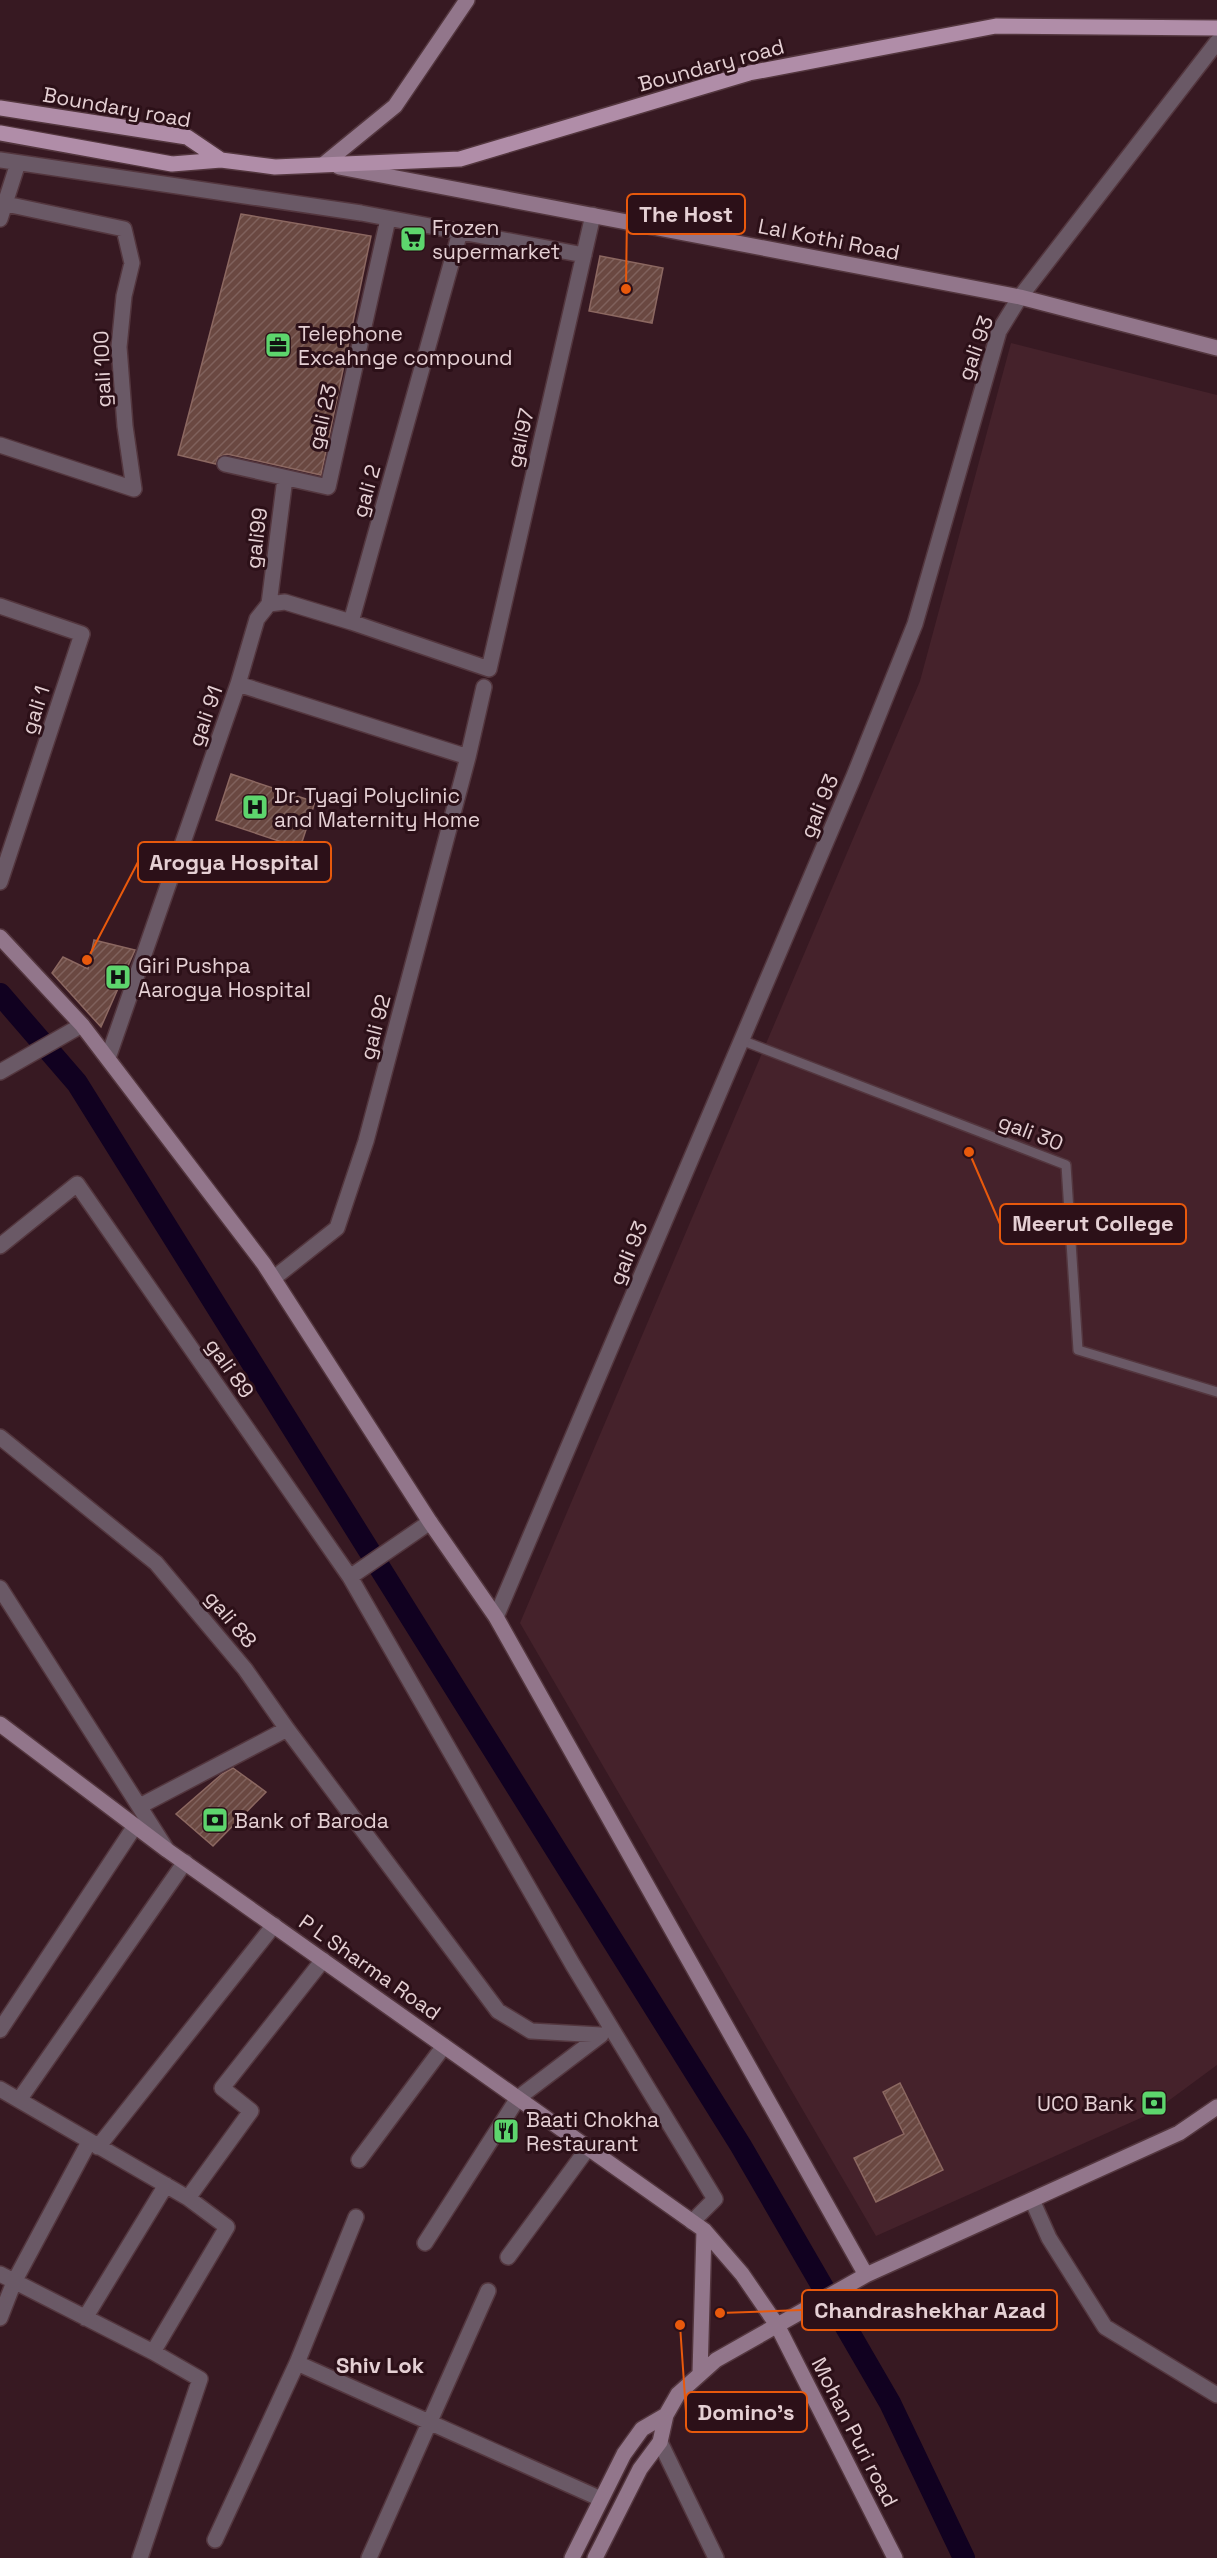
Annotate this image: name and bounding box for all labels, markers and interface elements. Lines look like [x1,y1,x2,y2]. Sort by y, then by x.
street label: Boundary road [635,33,787,97]
street label: Boundary road [41,81,193,133]
callout: The Host [627,194,745,234]
text: The Host [639,200,733,228]
street label: Lal Kothi Road [756,212,902,266]
place label: Frozen supermarket [432,214,560,265]
supermarket icon: Frozen supermarket [398,224,428,254]
street label: gali 93 [951,312,999,384]
place label: Telephone Excahnge compound [298,320,513,371]
street label: gali 100 [87,330,117,408]
office icon: Telephone Excahnge compound [263,330,293,360]
street label: gali 23 [301,382,343,452]
street label: gali97 [500,406,540,470]
street label: gali 2 [346,461,386,521]
street label: gali99 [239,506,273,570]
street label: gali 1 [14,682,56,738]
street label: gali 91 [182,682,228,750]
street label: gali 93 [794,770,844,842]
place label: Dr. Tyagi Polyclinic and Maternity Home [274,782,480,833]
hospital icon: Dr. Tyagi Polyclinic and Maternity Home [240,792,270,822]
callout: Arogya Hospital [138,842,331,882]
text: Arogya Hospital [149,848,319,876]
place label: Giri Pushpa Aarogya Hospital [138,952,311,1003]
hospital icon: Giri Pushpa Aarogya Hospital [103,962,133,992]
street label: gali 92 [353,991,397,1063]
street label: gali 30 [995,1107,1067,1157]
callout: Meerut College [1000,1204,1186,1244]
text: Meerut College [1012,1209,1174,1237]
street label: gali 93 [603,1217,653,1289]
street label: gali 89 [200,1333,260,1403]
street label: gali 88 [199,1584,263,1654]
bank icon: Bank of Baroda [200,1805,230,1835]
place label: Bank of Baroda [234,1807,389,1834]
street label: P L Sharma Road [294,1908,446,2026]
bank icon: UCO Bank [1139,2088,1169,2118]
place label: UCO Bank [1037,2090,1134,2117]
place label: Baati Chokha Restaurant [526,2106,659,2157]
restaurant icon: Baati Chokha Restaurant [491,2116,521,2146]
callout: Chandrashekhar Azad [802,2290,1057,2330]
text: Chandrashekhar Azad [814,2296,1046,2324]
district label: Shiv Lok [336,2351,425,2379]
street label: Mohan Puri road [806,2353,904,2511]
callout: Domino's [686,2392,807,2432]
text: Domino's [697,2398,795,2426]

